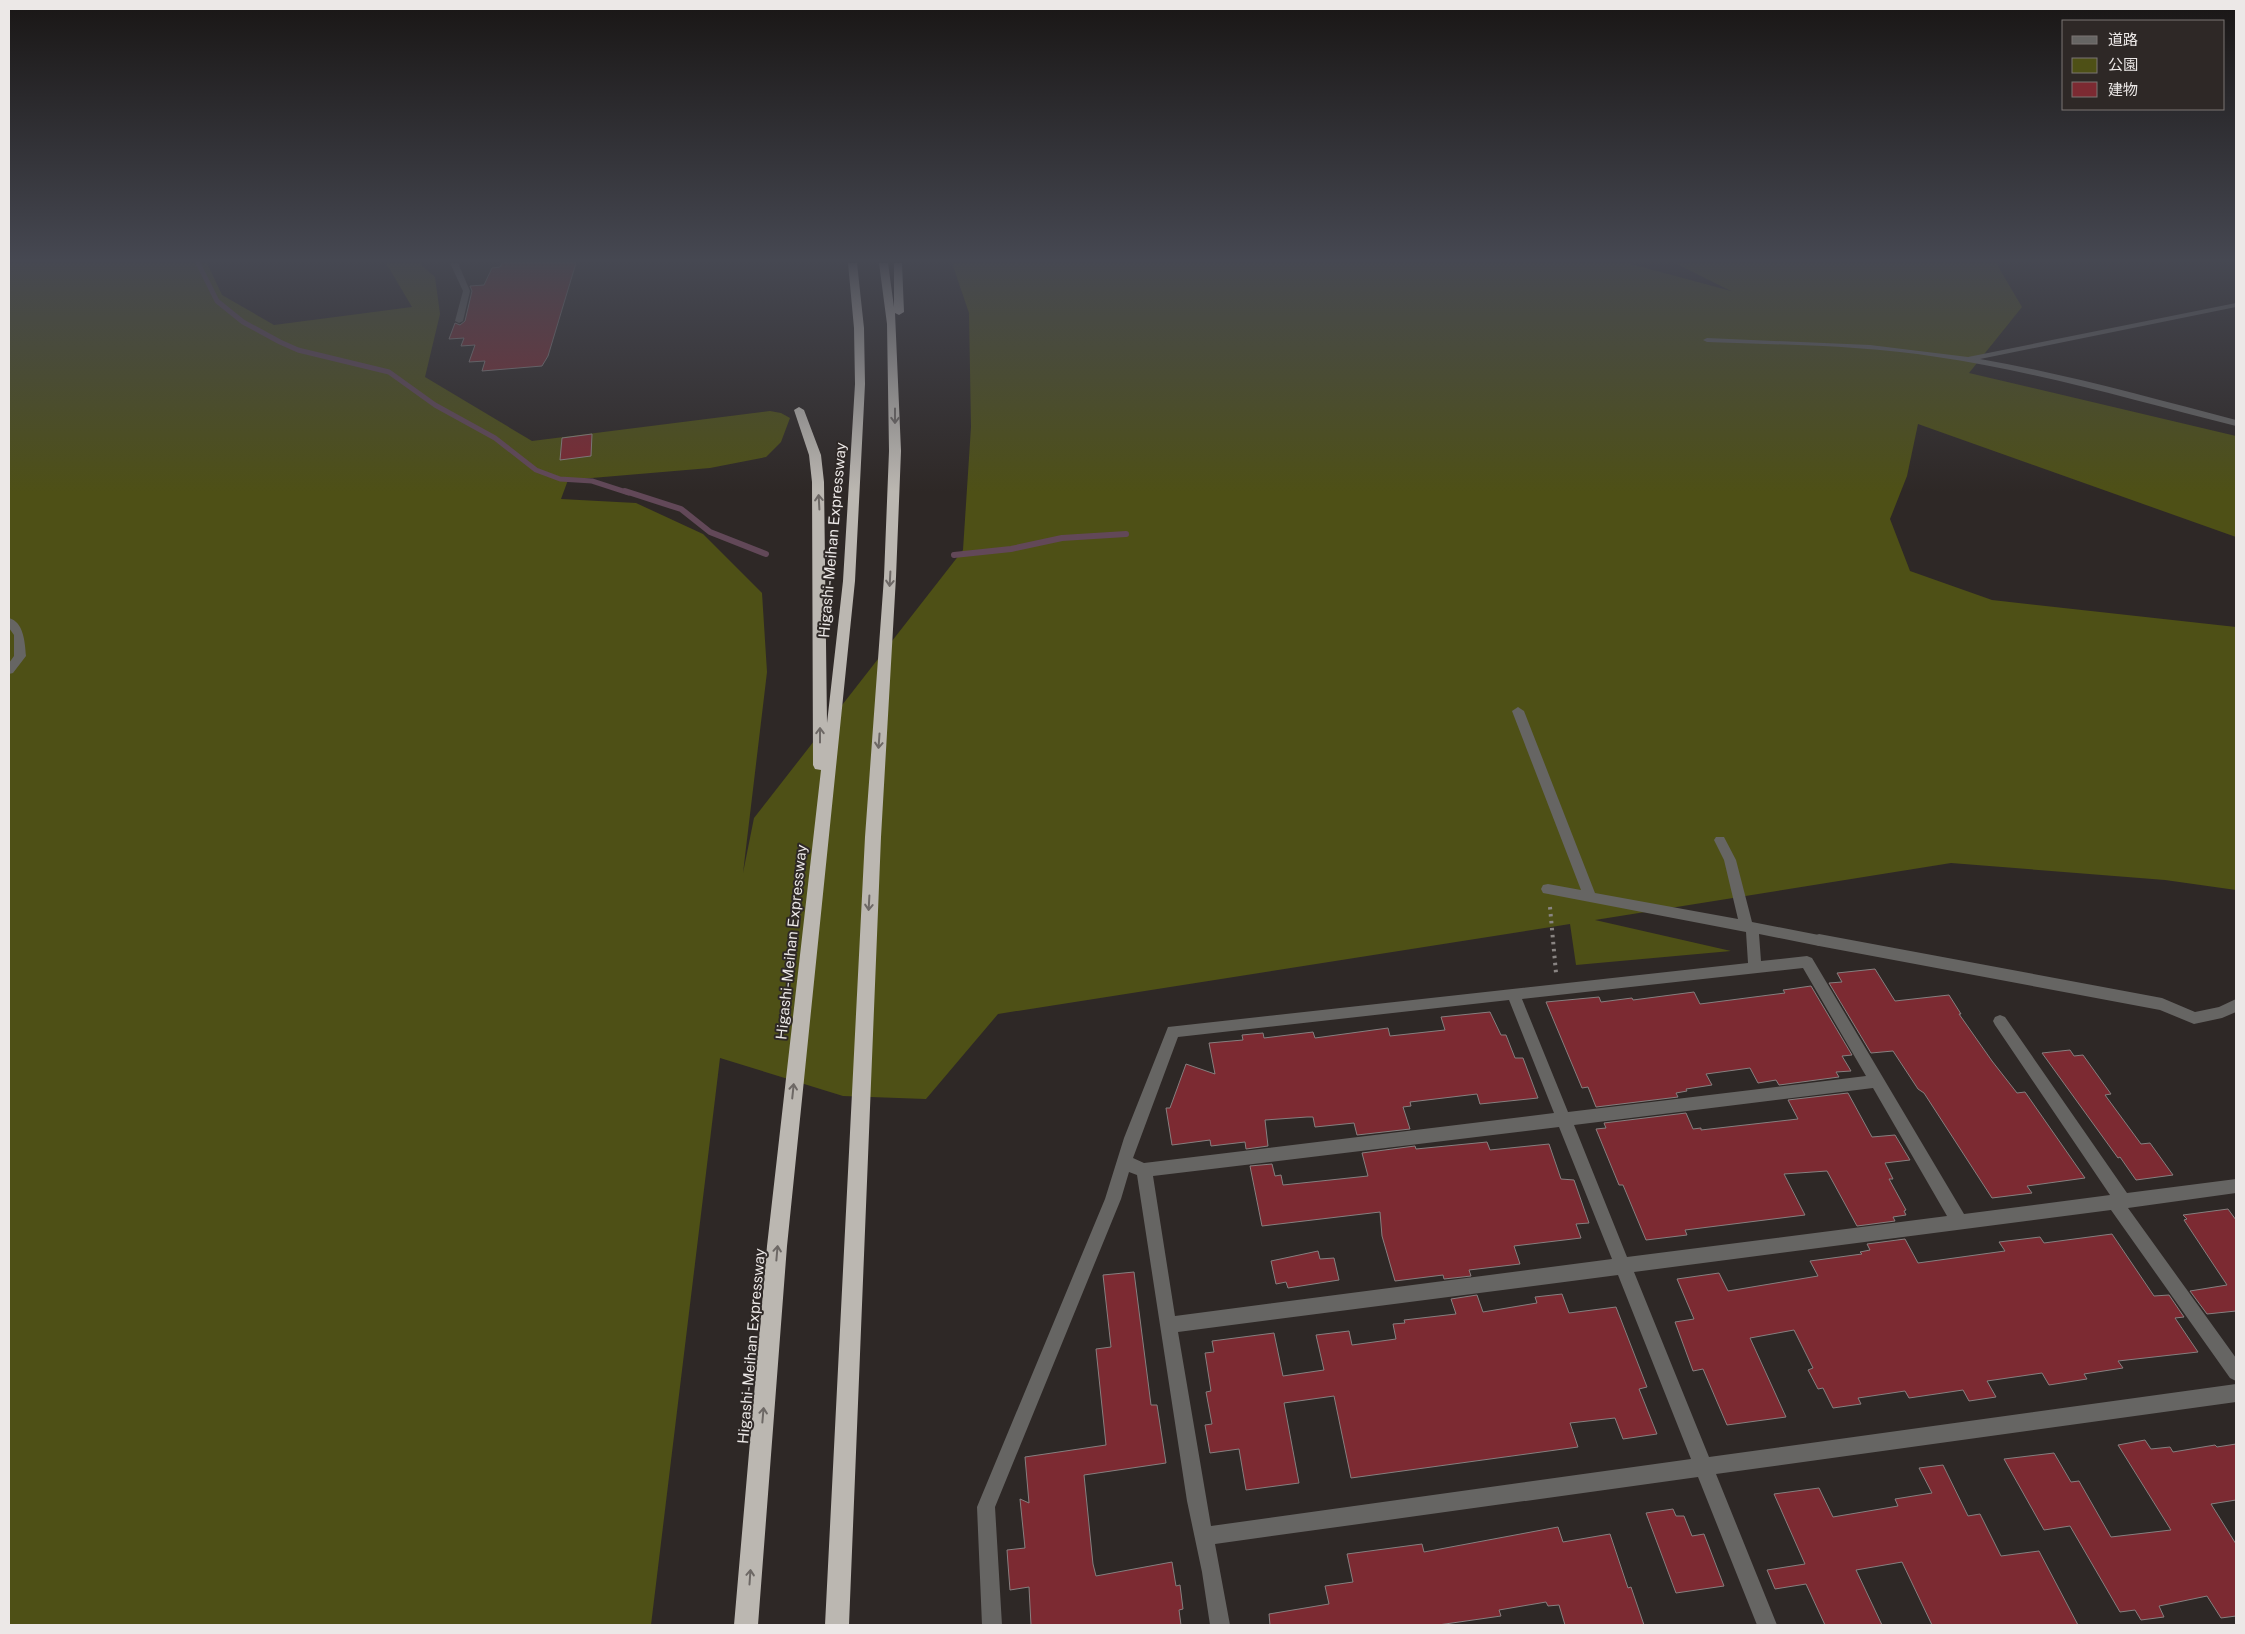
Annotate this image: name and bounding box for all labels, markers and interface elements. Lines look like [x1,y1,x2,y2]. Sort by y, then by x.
legend [2062,20,2225,110]
text: 道路 [2108,31,2138,48]
text: 公園 [2108,56,2138,73]
text: 建物 [2108,81,2138,98]
one-way arrow [890,408,900,424]
street label: Higashi-Meihan Expressway [815,441,849,639]
one-way arrow [815,495,824,511]
one-way arrow [885,570,894,586]
one-way arrow [815,727,825,744]
one-way arrow [874,732,883,748]
street label: Higashi-Meihan Expressway [772,844,810,1040]
one-way arrow [865,895,874,911]
one-way arrow [788,1083,798,1099]
one-way arrow [772,1245,781,1261]
street label: Higashi-Meihan Expressway [734,1247,768,1445]
one-way arrow [758,1407,768,1423]
one-way arrow [745,1569,755,1585]

